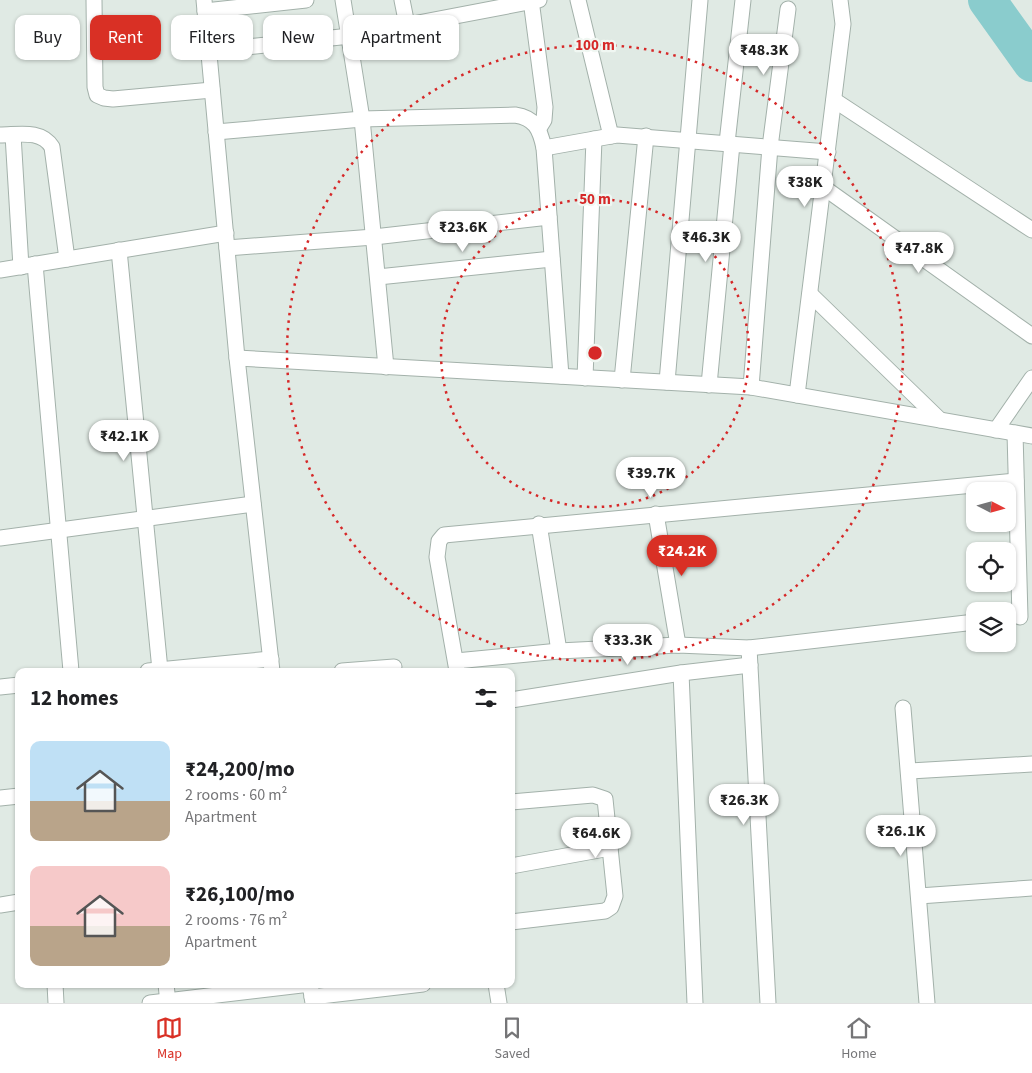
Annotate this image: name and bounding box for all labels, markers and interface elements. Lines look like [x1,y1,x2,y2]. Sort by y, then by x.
chip: Buy [15,15,80,60]
chip: Rent [90,15,161,60]
chip: Filters [171,15,253,60]
chip: New [263,15,333,60]
chip: Apartment [343,15,459,60]
pin: ₹48.3K [723,34,805,76]
text: 100 m [575,35,615,56]
text: ₹48.3K [740,39,788,61]
pin: ₹38K [775,166,835,208]
text: ₹38K [787,171,823,193]
text: 50 m [579,189,611,210]
pin: ₹23.6K [422,210,504,253]
text: ₹23.6K [439,216,487,238]
pin: ₹46.3K [665,220,747,263]
text: ₹46.3K [682,226,730,248]
pin: ₹47.8K [878,232,960,274]
text: ₹47.8K [895,237,943,259]
centre of rings [586,344,604,362]
pin: ₹42.1K [83,420,165,462]
text: ₹42.1K [100,425,148,447]
pin: ₹39.7K [610,456,692,499]
text: ₹39.7K [627,462,675,484]
north arrow [966,482,1016,532]
map controls [966,482,1016,652]
pin: ₹24.2K [641,534,723,577]
text: ₹24.2K [658,540,706,562]
button: locate [966,542,1016,592]
button: layers [966,602,1016,652]
pin: ₹33.3K [587,624,669,666]
text: ₹33.3K [604,629,652,651]
text: 12 homes [30,683,118,713]
icon: filters [472,684,500,712]
text: ₹24,200/mo [185,754,295,784]
icon: home [70,761,130,821]
text: 2 rooms · 60 m² [185,784,287,806]
pin: ₹26.3K [703,784,785,826]
text: ₹26.3K [720,789,768,811]
text: Apartment [185,806,257,828]
pin: ₹26.1K [860,814,942,857]
pin: ₹64.6K [555,816,637,859]
text: ₹26.1K [877,820,925,842]
text: ₹64.6K [572,822,620,844]
text: ₹26,100/mo [185,879,295,909]
icon: home [70,886,130,946]
text: 2 rooms · 76 m² [185,909,287,931]
text: Apartment [185,931,257,953]
tab: Map [155,1014,183,1064]
tab: Saved [494,1014,530,1064]
tab: Home [841,1014,876,1064]

